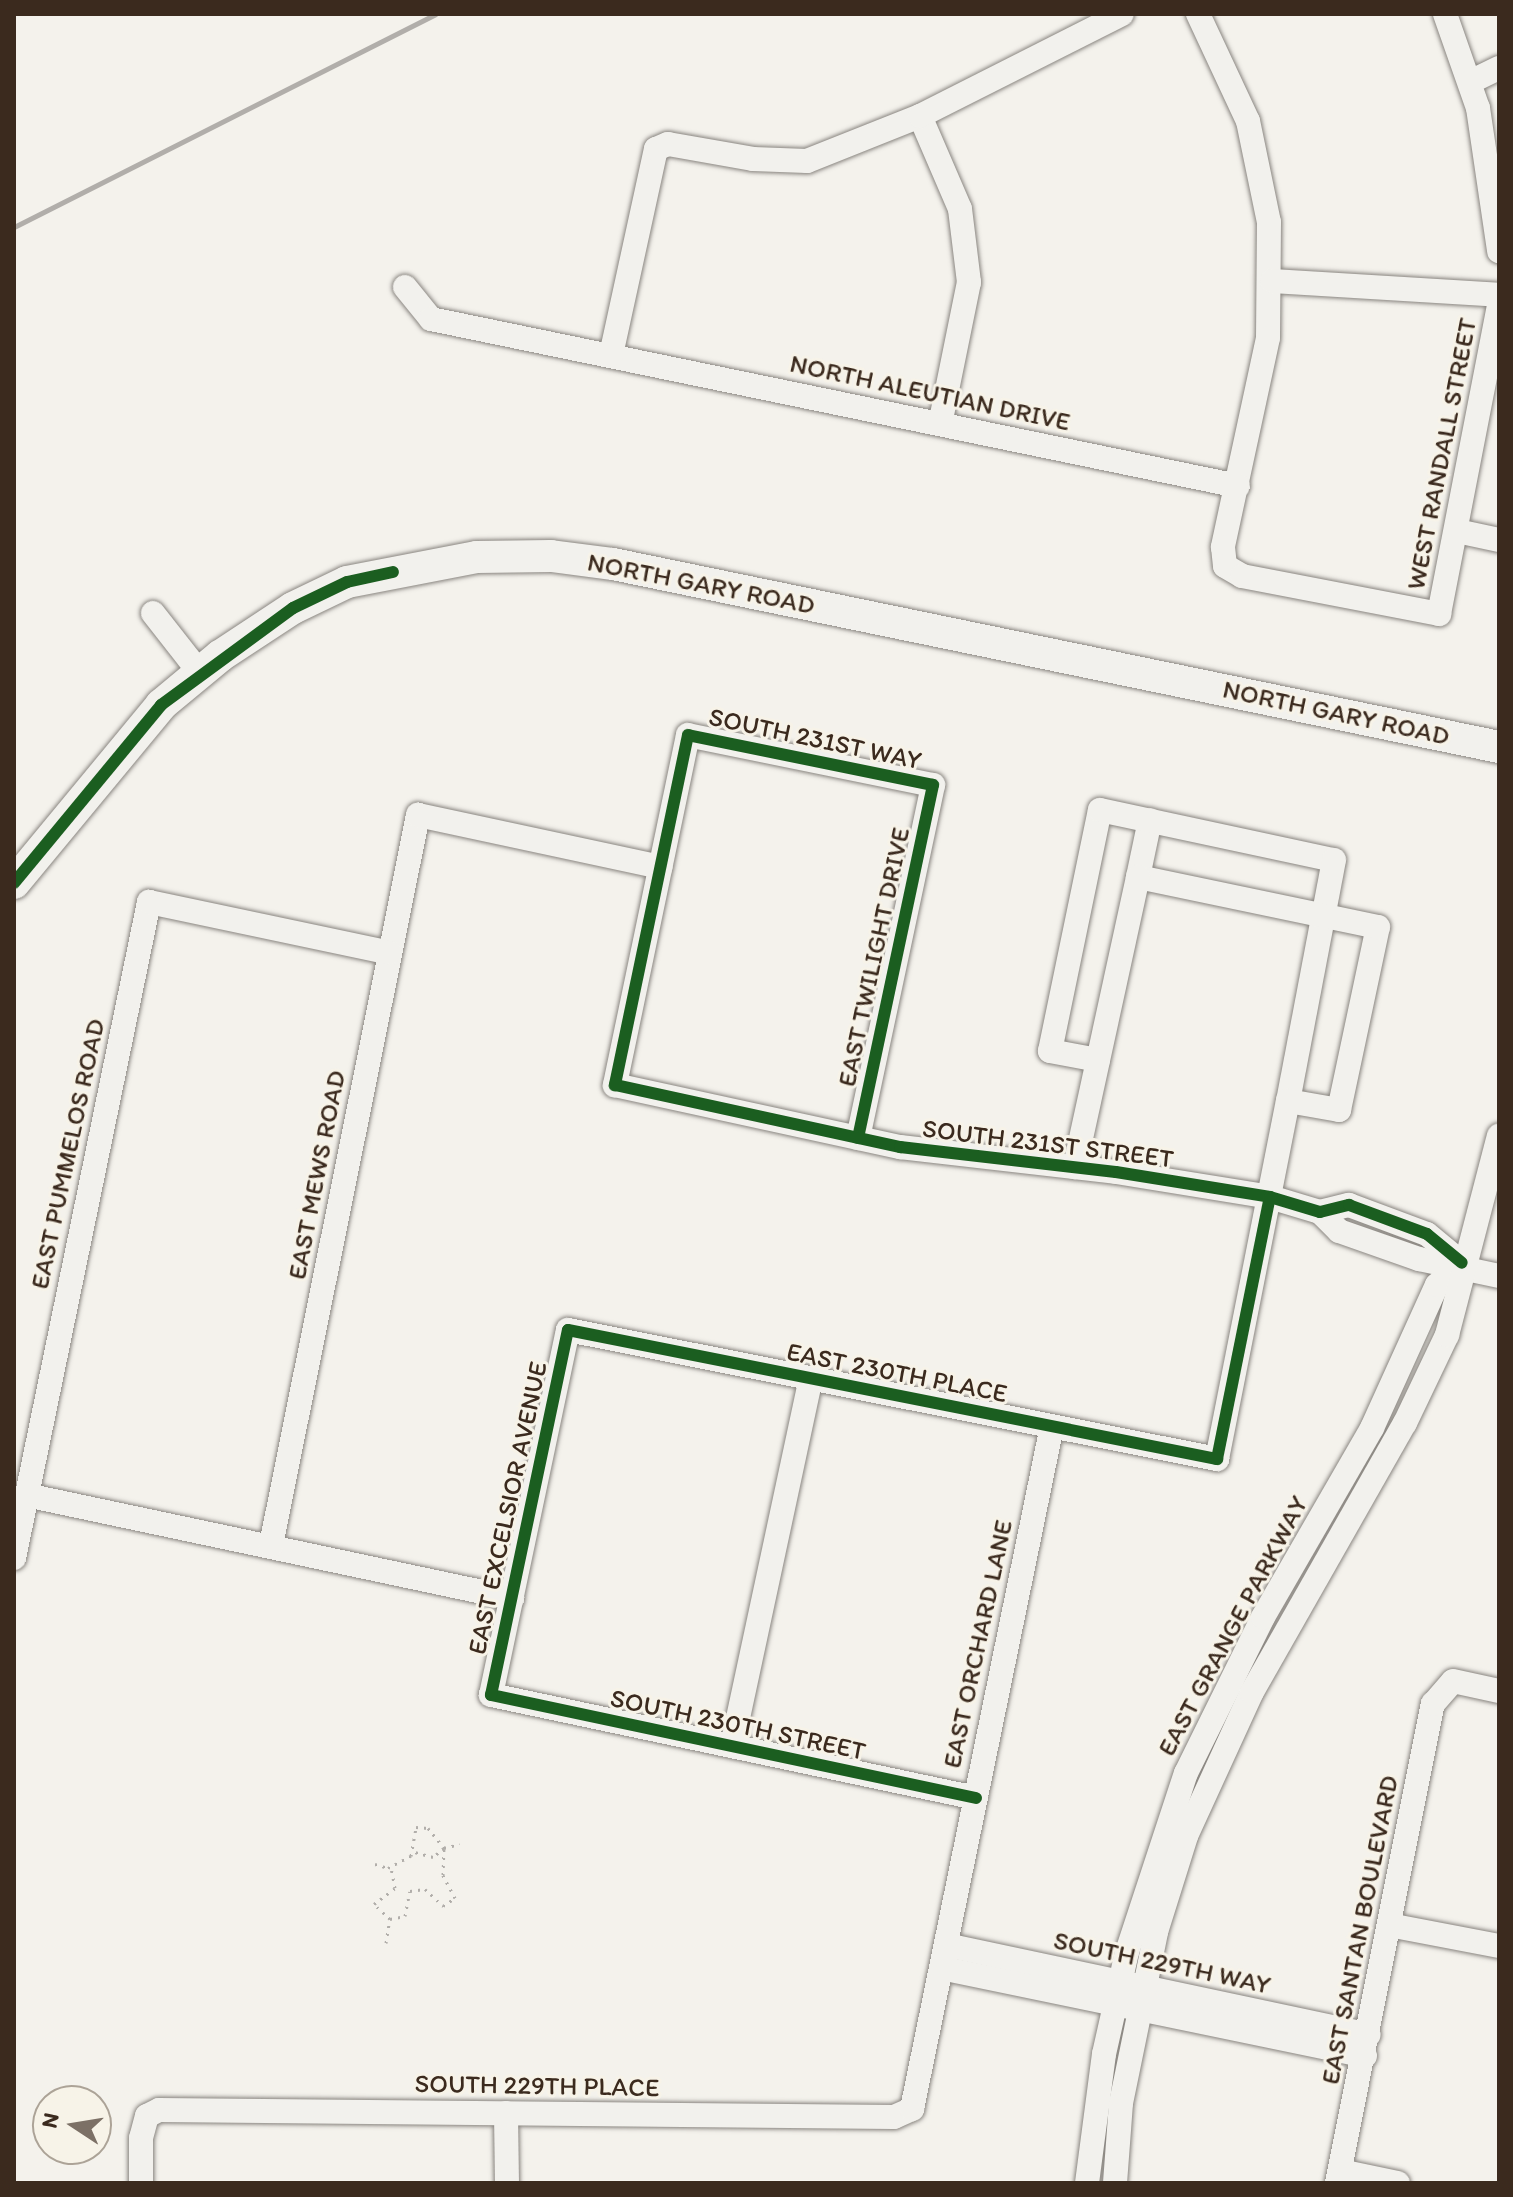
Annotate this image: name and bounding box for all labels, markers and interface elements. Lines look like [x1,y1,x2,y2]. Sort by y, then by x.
street label: WEST RANDALL STREET [1400,315,1484,593]
street label: NORTH ALEUTIAN DRIVE [785,348,1075,438]
street label: NORTH GARY ROAD [585,547,817,621]
street label: NORTH GARY ROAD [1220,674,1452,752]
street label: SOUTH 231ST WAY [705,701,925,777]
street label: EAST TWILIGHT DRIVE [832,826,916,1088]
street label: EAST PUMMELOS ROAD [24,1017,112,1291]
street label: EAST MEWS ROAD [282,1068,352,1282]
street label: SOUTH 231ST STREET [921,1113,1175,1175]
street label: EAST 230TH PLACE [784,1336,1010,1410]
street label: EAST EXCELSIOR AVENUE [461,1357,555,1659]
street label: EAST GRANGE PARKWAY [1151,1491,1315,1761]
street label: EAST ORCHARD LANE [937,1518,1019,1770]
street label: SOUTH 230TH STREET [608,1683,868,1767]
street label: EAST SANTAN BOULEVARD [1315,1773,1405,2087]
street label: SOUTH 229TH WAY [1050,1925,1274,2001]
street label: SOUTH 229TH PLACE [415,2068,659,2104]
north arrow [32,2085,112,2165]
text: N [35,2110,65,2130]

